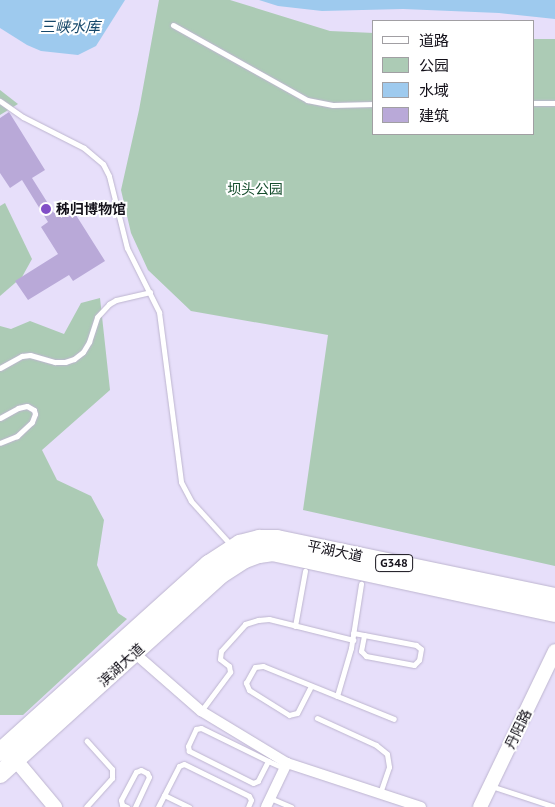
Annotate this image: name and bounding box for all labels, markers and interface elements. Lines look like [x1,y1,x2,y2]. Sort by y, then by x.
water label: 三峡水库 [40,18,100,36]
legend [372,20,535,135]
text: 道路 [419,31,449,50]
text: 公园 [419,56,449,75]
text: 水域 [419,81,449,100]
text: 建筑 [419,106,449,125]
park label: 坝头公园 [227,181,283,197]
place label: 秭归博物馆 [56,201,126,217]
marker: 秭归博物馆 [40,203,52,215]
street label: 平湖大道 [306,537,364,565]
road number: G348 [374,554,414,572]
street label: 滨湖大道 [95,640,147,690]
street label: 丹阳路 [501,706,535,752]

